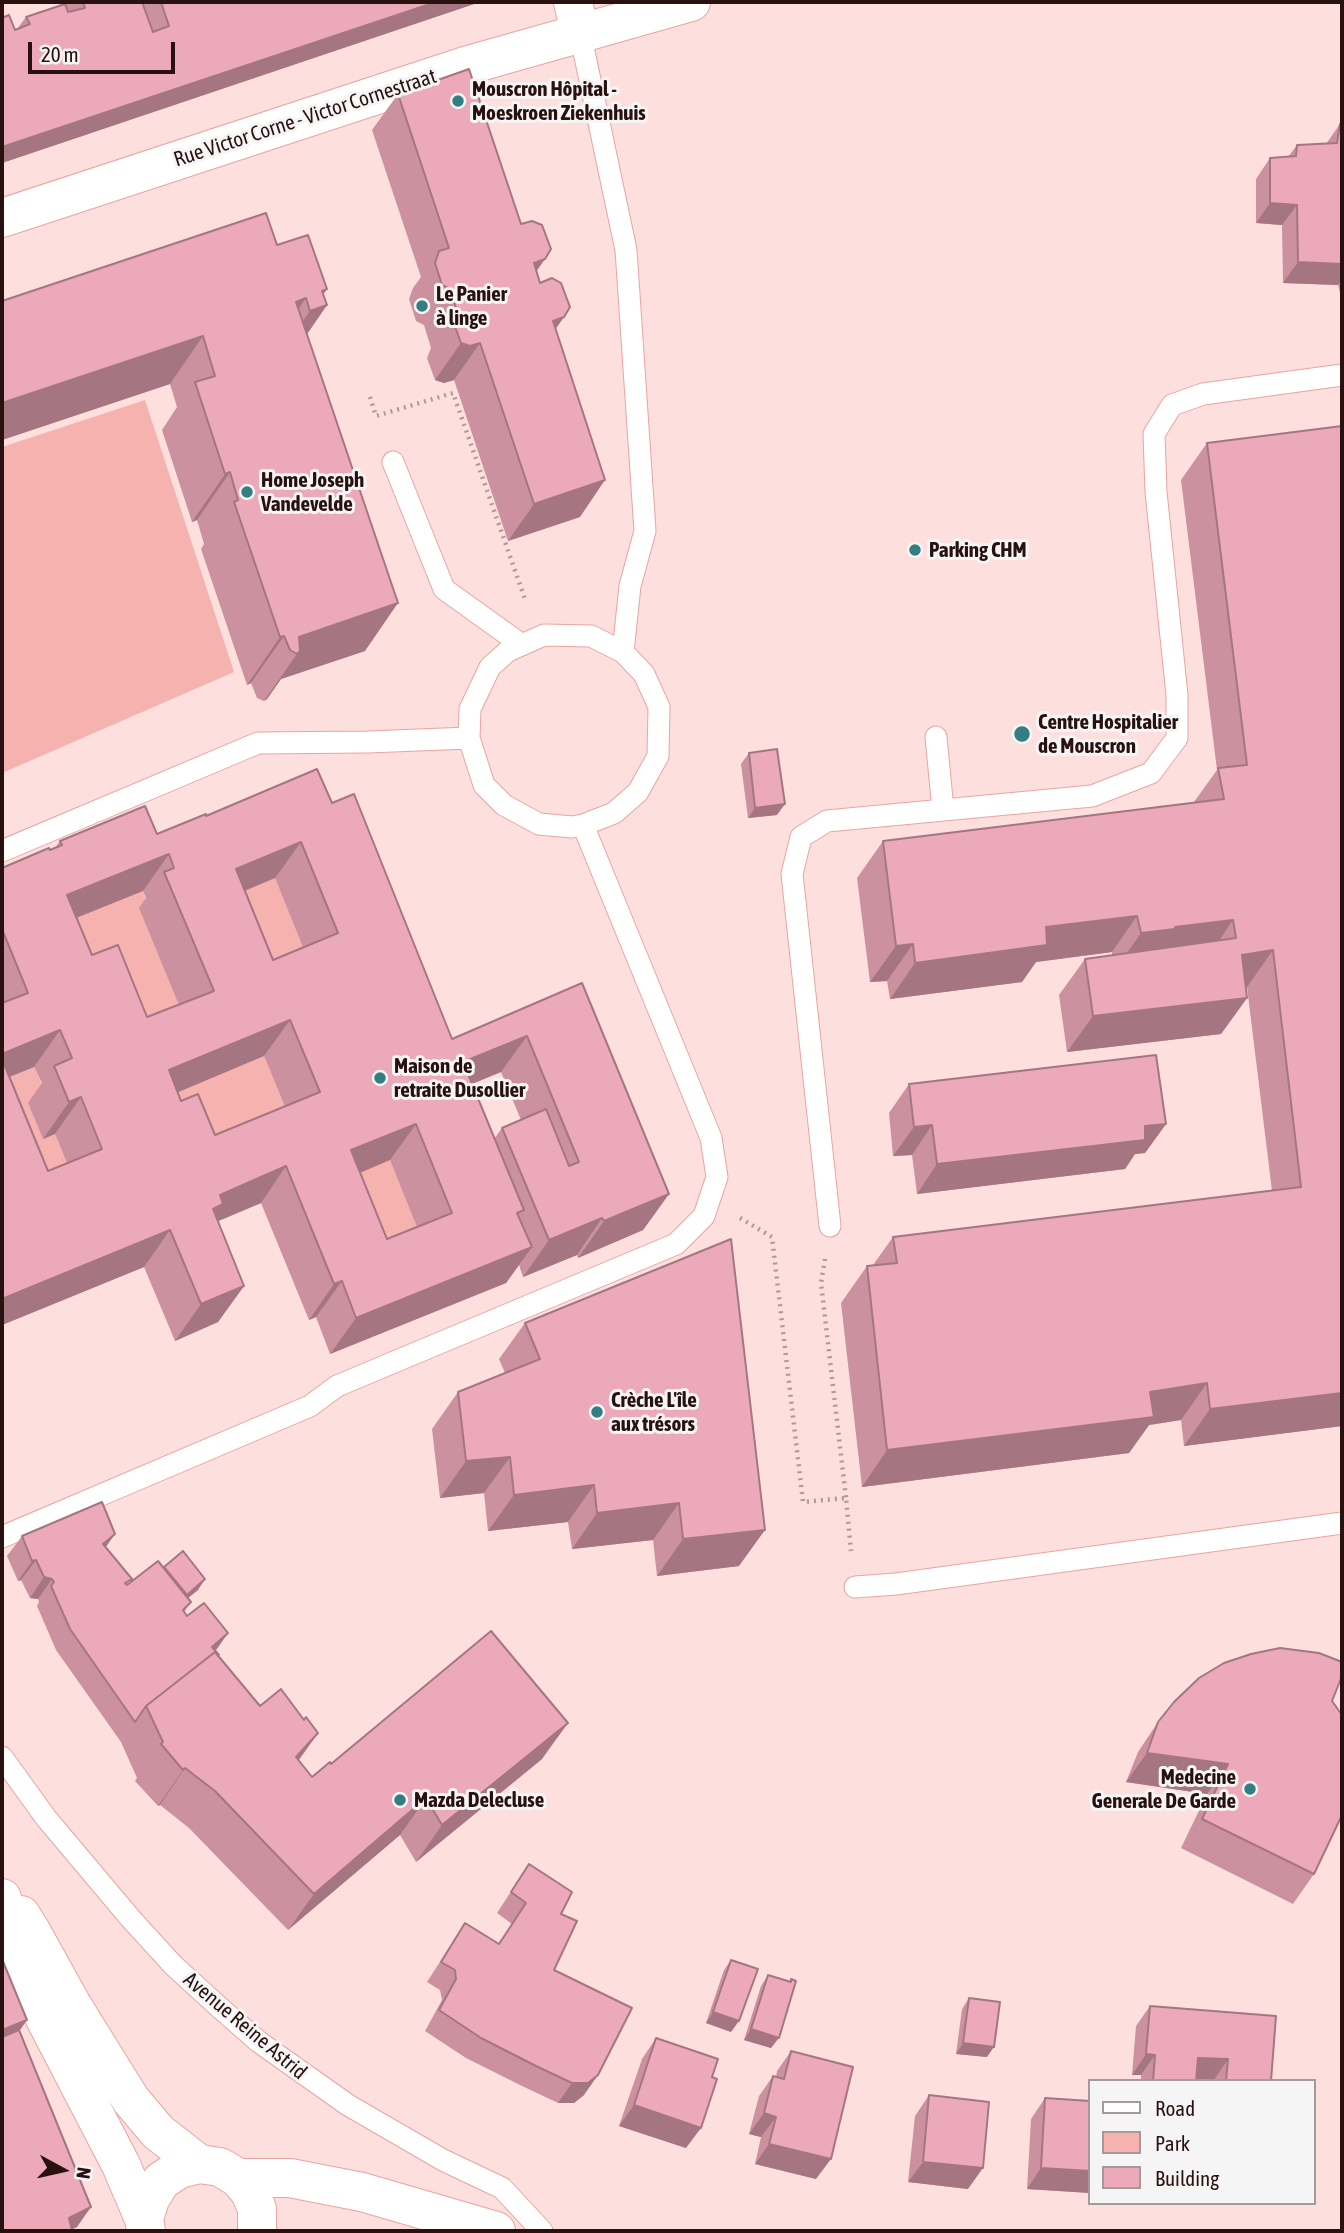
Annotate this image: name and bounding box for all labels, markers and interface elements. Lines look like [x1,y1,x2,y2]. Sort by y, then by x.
scale bar [32,28,178,72]
text: 20 m [41,42,79,66]
street label: Rue Victor Corne - Victor Cornestraat [170,64,440,172]
place label: Mouscron Hôpital - Moeskroen Ziekenhuis [472,76,646,126]
marker: Mouscron Hôpital - Moeskroen Ziekenhuis [450,93,466,109]
place label: Le Panier à linge [436,281,507,331]
marker: Le Panier à linge [414,298,430,314]
place label: Home Joseph Vandevelde [261,467,364,517]
marker: Home Joseph Vandevelde [239,484,255,500]
place label: Parking CHM [929,537,1027,563]
marker: Parking CHM [907,542,923,558]
place label: Centre Hospitalier de Mouscron [1038,709,1178,759]
marker: Centre Hospitalier de Mouscron [1012,724,1032,744]
place label: Maison de retraite Dusollier [394,1053,525,1103]
marker: Maison de retraite Dusollier [372,1070,388,1086]
place label: Crèche L'île aux trésors [611,1387,697,1437]
marker: Crèche L'île aux trésors [589,1404,605,1420]
place label: Medecine Generale De Garde [1092,1764,1236,1814]
marker: Medecine Generale De Garde [1242,1781,1258,1797]
place label: Mazda Delecluse [414,1787,544,1813]
marker: Mazda Delecluse [392,1792,408,1808]
street label: Avenue Reine Astrid [178,1967,312,2085]
legend [1088,2079,1316,2205]
text: Road [1155,2096,1195,2120]
text: Park [1155,2131,1190,2155]
north arrow [28,2135,98,2205]
text: N [72,2166,95,2180]
text: Building [1155,2166,1219,2190]

